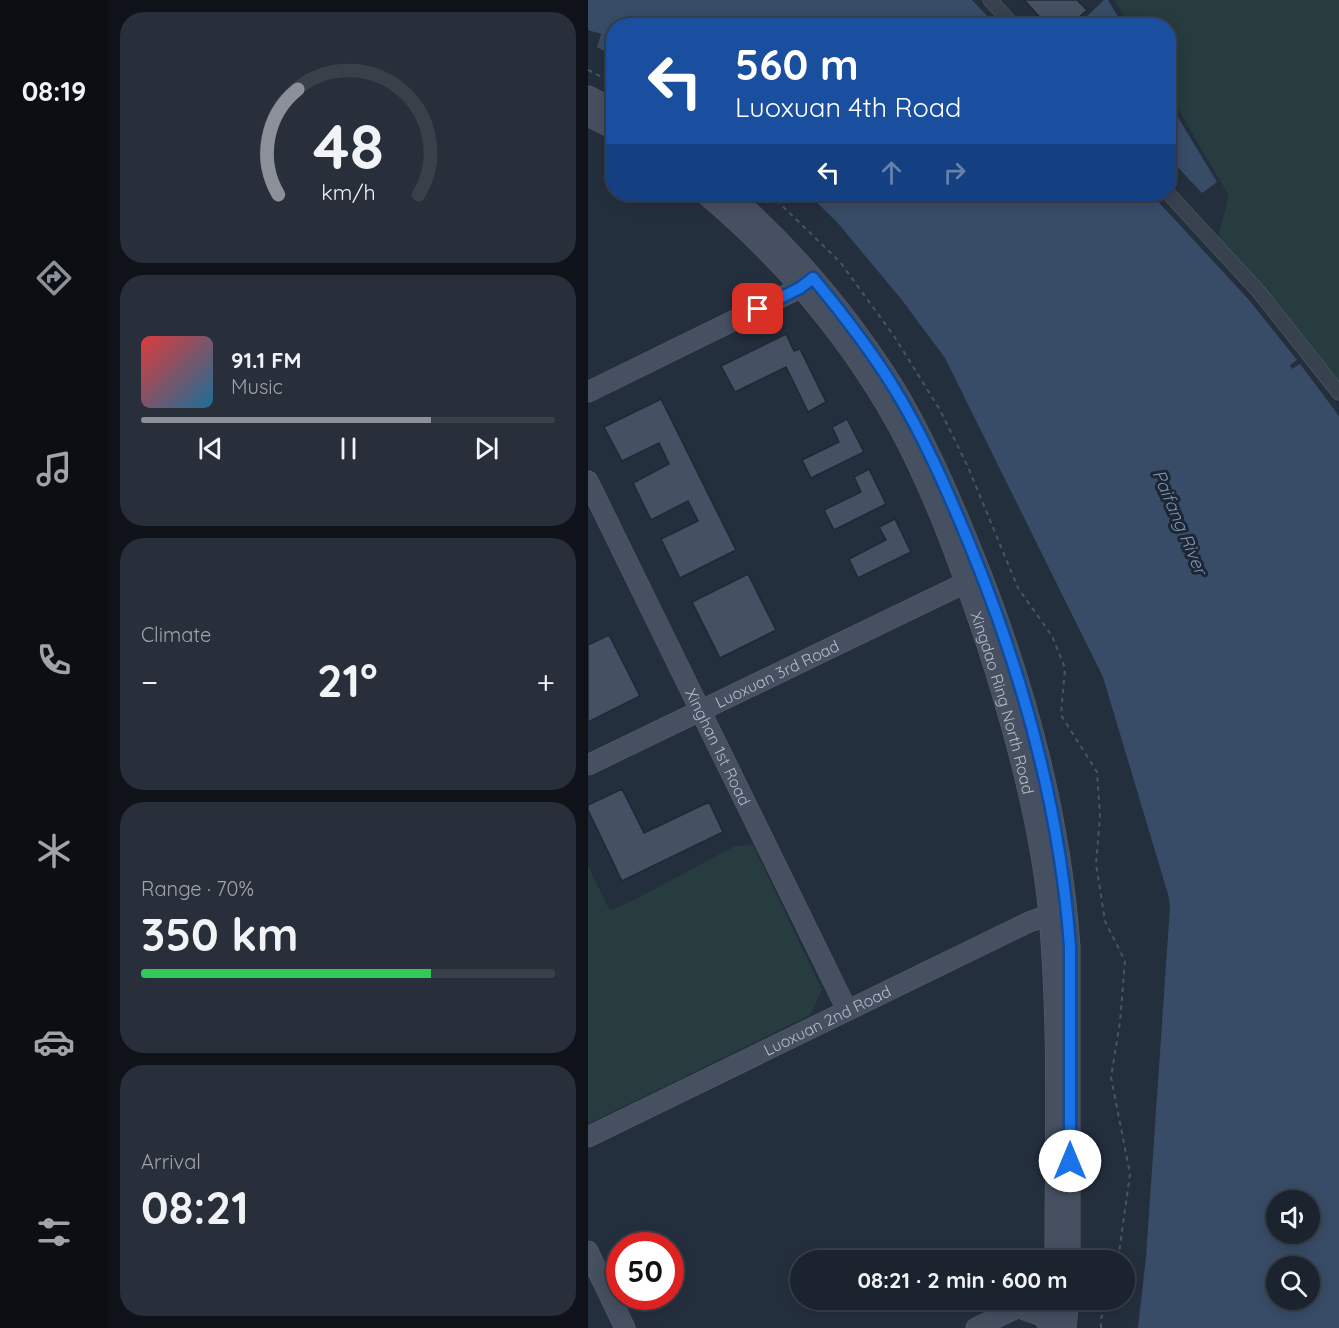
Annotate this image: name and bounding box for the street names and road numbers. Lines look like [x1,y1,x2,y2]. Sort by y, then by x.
street label: Xingdao Ring North Road [966,609,1039,796]
street label: Luoxuan 3rd Road [712,635,842,712]
street label: Xinghan 1st Road [681,685,755,809]
street label: Luoxuan 2nd Road [760,981,894,1060]

